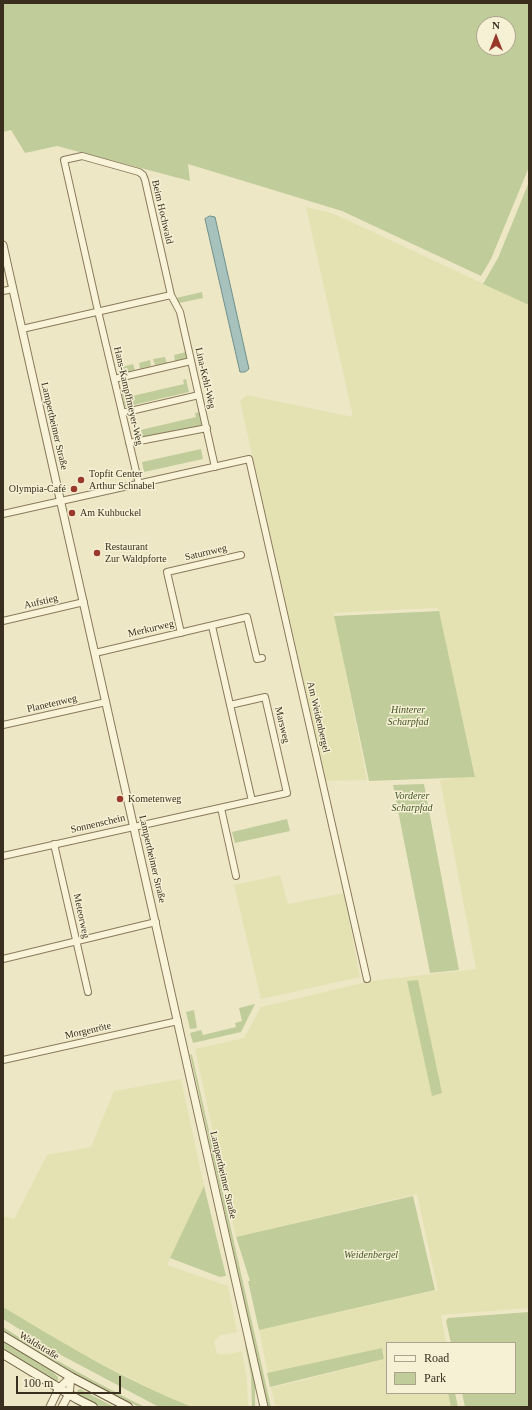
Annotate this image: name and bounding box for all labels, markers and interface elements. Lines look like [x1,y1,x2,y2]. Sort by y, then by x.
north arrow [476,16,516,56]
text: N [492,19,500,31]
street label: Beim Hochwald [149,179,175,245]
street label: Hans-Kampffmeyer-Weg [111,345,145,447]
street label: Lina-Kehl-Weg [192,346,218,410]
street label: Lampertheimer Straße [38,381,70,471]
place label: Topfit Center Arthur Schnabel [89,468,155,492]
marker: Topfit Center Arthur Schnabel [76,475,86,485]
place label: Olympia-Café [9,483,66,495]
marker: Olympia-Café [69,484,79,494]
place label: Am Kuhbuckel [80,507,141,519]
marker: Am Kuhbuckel [67,508,77,518]
place label: Restaurant Zur Waldpforte [105,541,167,564]
street label: Saturnweg [184,542,228,564]
marker: Restaurant Zur Waldpforte [92,548,102,558]
street label: Aufstieg [23,592,59,612]
street label: Merkurweg [127,618,175,640]
street label: Am Weidenbergel [304,680,332,754]
street label: Planetenweg [26,692,78,716]
park label: Hinterer Scharpfad [387,704,429,728]
street label: Marsweg [272,706,292,744]
park label: Vorderer Scharpfad [391,790,433,814]
place label: Kometenweg [128,793,181,805]
marker: Kometenweg [115,794,125,804]
street label: Sonnenschein [70,812,126,836]
street label: Lampertheimer Straße [136,814,168,904]
street label: Meteorweg [70,892,92,940]
street label: Morgenröte [64,1020,112,1042]
street label: Lampertheimer Straße [207,1130,239,1220]
park label: Weidenbergel [344,1249,398,1261]
street label: Waldstraße [17,1329,61,1363]
legend [386,1342,516,1394]
text: Road [424,1351,449,1365]
scale bar [18,1368,123,1394]
text: Park [424,1371,446,1385]
text: 100 m [23,1376,53,1390]

